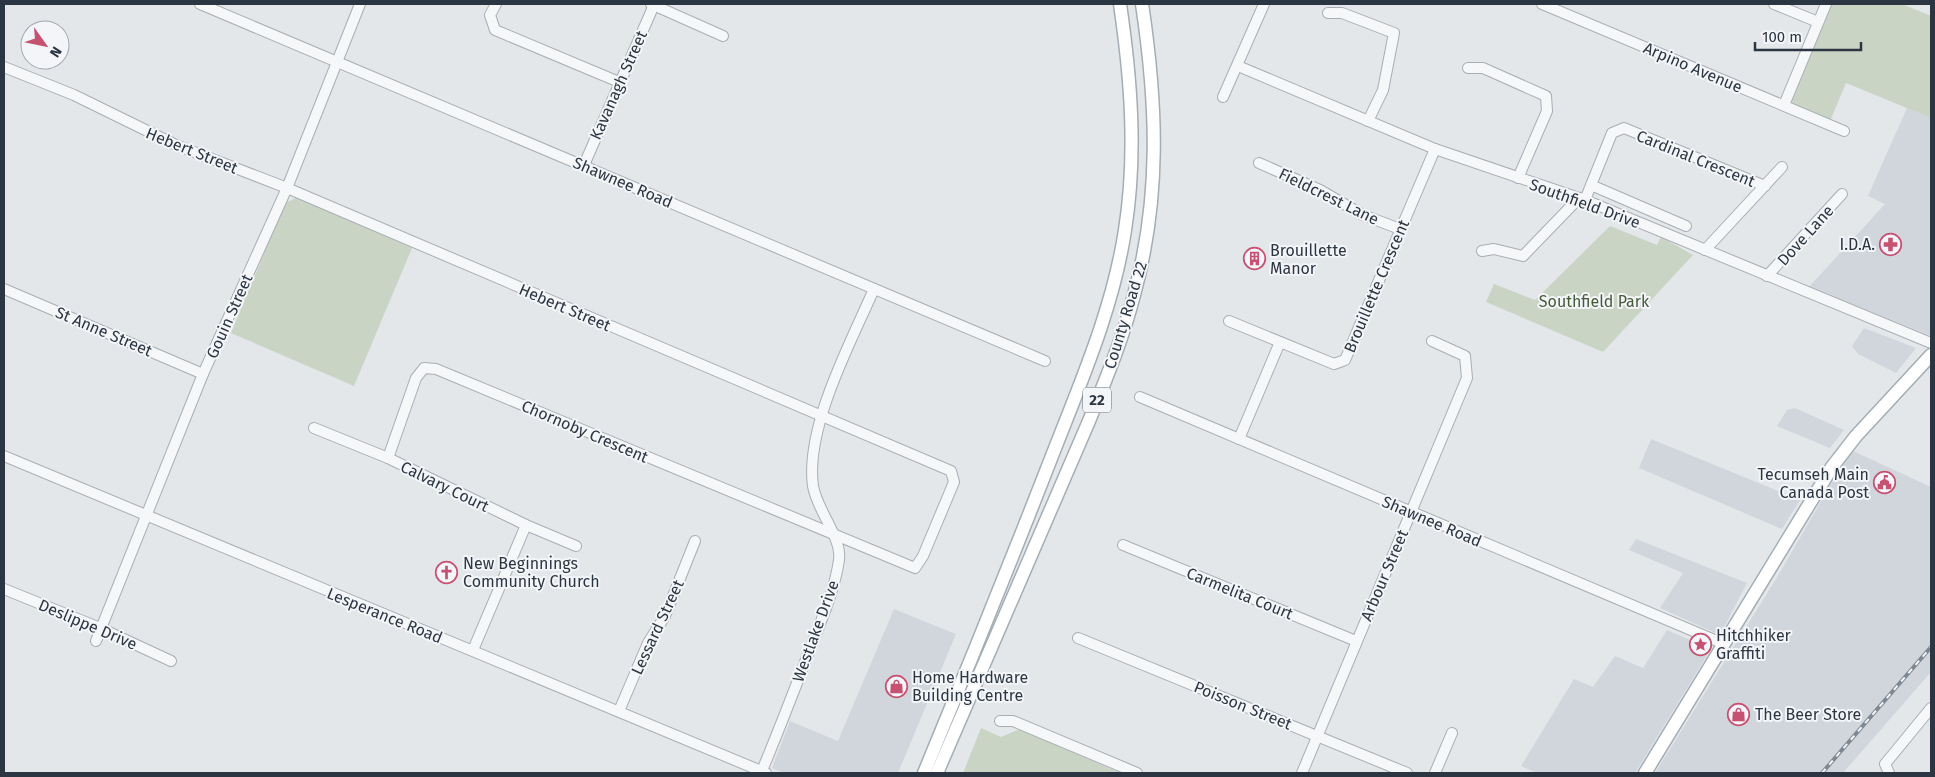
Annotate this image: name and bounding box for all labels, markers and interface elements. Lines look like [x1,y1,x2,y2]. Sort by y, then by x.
north arrow [20,20,70,70]
scale bar [1755,20,1861,52]
street label: Kavanagh Street [586,28,651,143]
text: 100 m [1762,28,1802,46]
street label: Arpino Avenue [1641,38,1745,97]
text: N [46,43,65,60]
street label: Hebert Street [143,123,241,178]
street label: Cardinal Crescent [1634,126,1758,191]
street label: Shawnee Road [570,153,675,212]
street label: Fieldcrest Lane [1276,164,1382,229]
street label: Southfield Drive [1527,175,1643,232]
street label: Dove Lane [1773,201,1838,270]
street label: Brouillette Crescent [1340,217,1413,356]
pharmacy icon: I.D.A. [1879,232,1903,256]
place label: I.D.A. [1839,235,1875,254]
place label: Brouillette Manor [1270,241,1347,278]
building icon: Brouillette Manor [1242,247,1266,271]
street label: County Road 22 [1100,259,1151,371]
street label: Gouin Street [202,271,257,361]
street label: Hebert Street [516,280,614,335]
park label: Southfield Park [1539,292,1650,311]
street label: St Anne Street [53,303,155,360]
road number: 22 [1083,388,1111,412]
street label: Chornoby Crescent [519,396,651,467]
street label: Calvary Court [398,457,492,516]
place label: Tecumseh Main Canada Post [1758,465,1869,502]
public building icon: Tecumseh Main Canada Post [1873,471,1897,495]
street label: Shawnee Road [1379,492,1484,551]
street label: Arbour Street [1357,526,1412,624]
place label: New Beginnings Community Church [463,554,600,591]
church icon: New Beginnings Community Church [435,560,459,584]
street label: Carmelita Court [1184,563,1296,624]
street label: Lessard Street [627,577,688,678]
street label: Westlake Drive [788,578,843,685]
street label: Lesperance Road [324,584,445,647]
street label: Deslippe Drive [36,595,140,654]
place label: Hitchhiker Graffiti [1716,626,1792,663]
place icon: Hitchhiker Graffiti [1688,632,1712,656]
place label: Home Hardware Building Centre [912,668,1028,705]
shop icon: Home Hardware Building Centre [884,674,908,698]
street label: Poisson Street [1191,677,1295,734]
shop icon: The Beer Store [1727,702,1751,726]
place label: The Beer Store [1755,705,1861,724]

